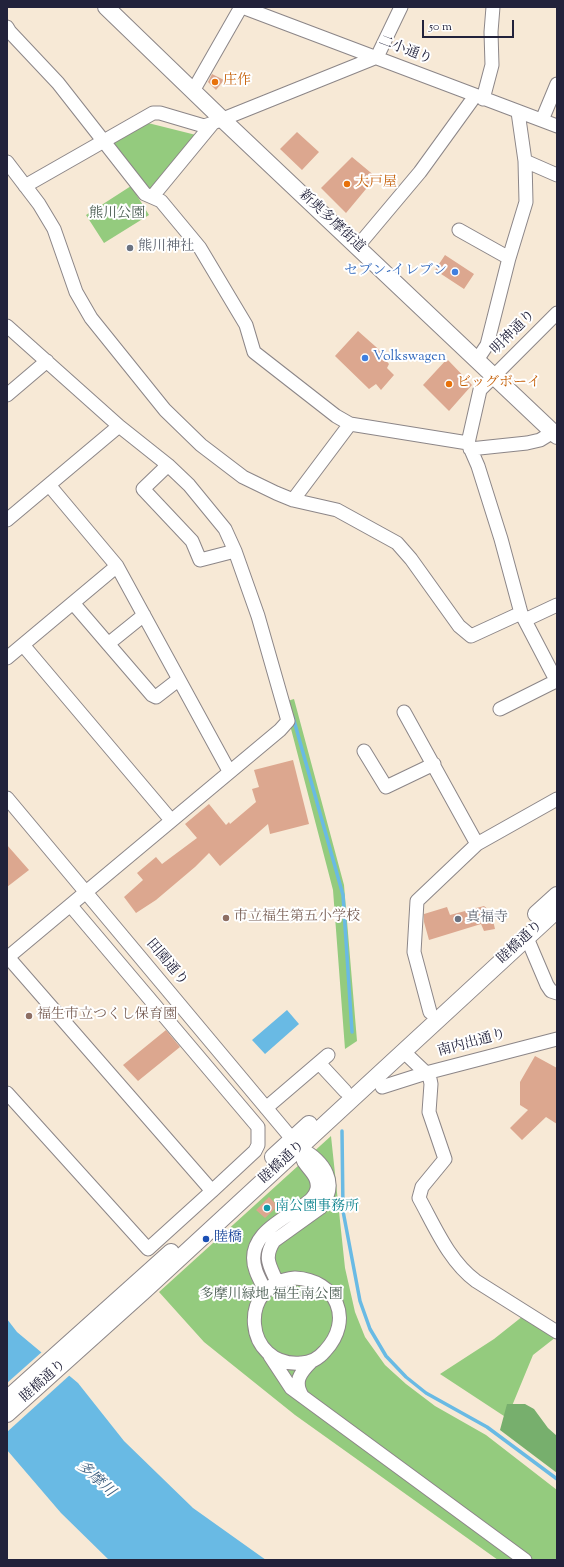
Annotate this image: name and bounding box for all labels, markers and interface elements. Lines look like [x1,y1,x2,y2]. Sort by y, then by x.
scale bar [424,12,516,38]
text: 50 m [429,18,452,36]
street label: 二小通り [376,33,434,69]
place label: 庄作 [223,74,251,90]
marker: 庄作 [210,77,220,87]
place label: 大戸屋 [355,176,397,192]
marker: 大戸屋 [342,179,352,189]
street label: 新奥多摩街道 [295,187,367,257]
park label: 熊川公園 [89,207,145,223]
place label: 熊川神社 [138,240,194,256]
marker: 熊川神社 [125,243,135,253]
place label: セブン-イレブン [344,264,447,280]
marker: セブン-イレブン [450,267,460,277]
street label: 明神通り [488,307,540,359]
place label: Volkswagen [373,350,446,366]
marker: Volkswagen [360,353,370,363]
place label: ビッグボーイ [457,376,541,392]
marker: ビッグボーイ [444,379,454,389]
place label: 市立福生第五小学校 [234,910,360,926]
place label: 真福寺 [466,911,508,927]
marker: 市立福生第五小学校 [221,913,231,923]
marker: 真福寺 [453,914,463,924]
street label: 睦橋通り [495,918,547,968]
street label: 田園通り [142,936,190,990]
place label: 福生市立つくし保育園 [37,1008,177,1024]
marker: 福生市立つくし保育園 [24,1011,34,1021]
street label: 南内出通り [436,1027,508,1061]
street label: 睦橋通り [257,1138,309,1188]
place label: 南公園事務所 [275,1200,359,1216]
marker: 南公園事務所 [262,1203,272,1213]
place label: 睦橋 [214,1231,242,1247]
marker: 睦橋 [201,1234,211,1244]
park label: 多摩川緑地 福生南公園 [200,1288,342,1304]
street label: 睦橋通り [18,1357,70,1407]
water label: 多摩川 [72,1458,118,1502]

